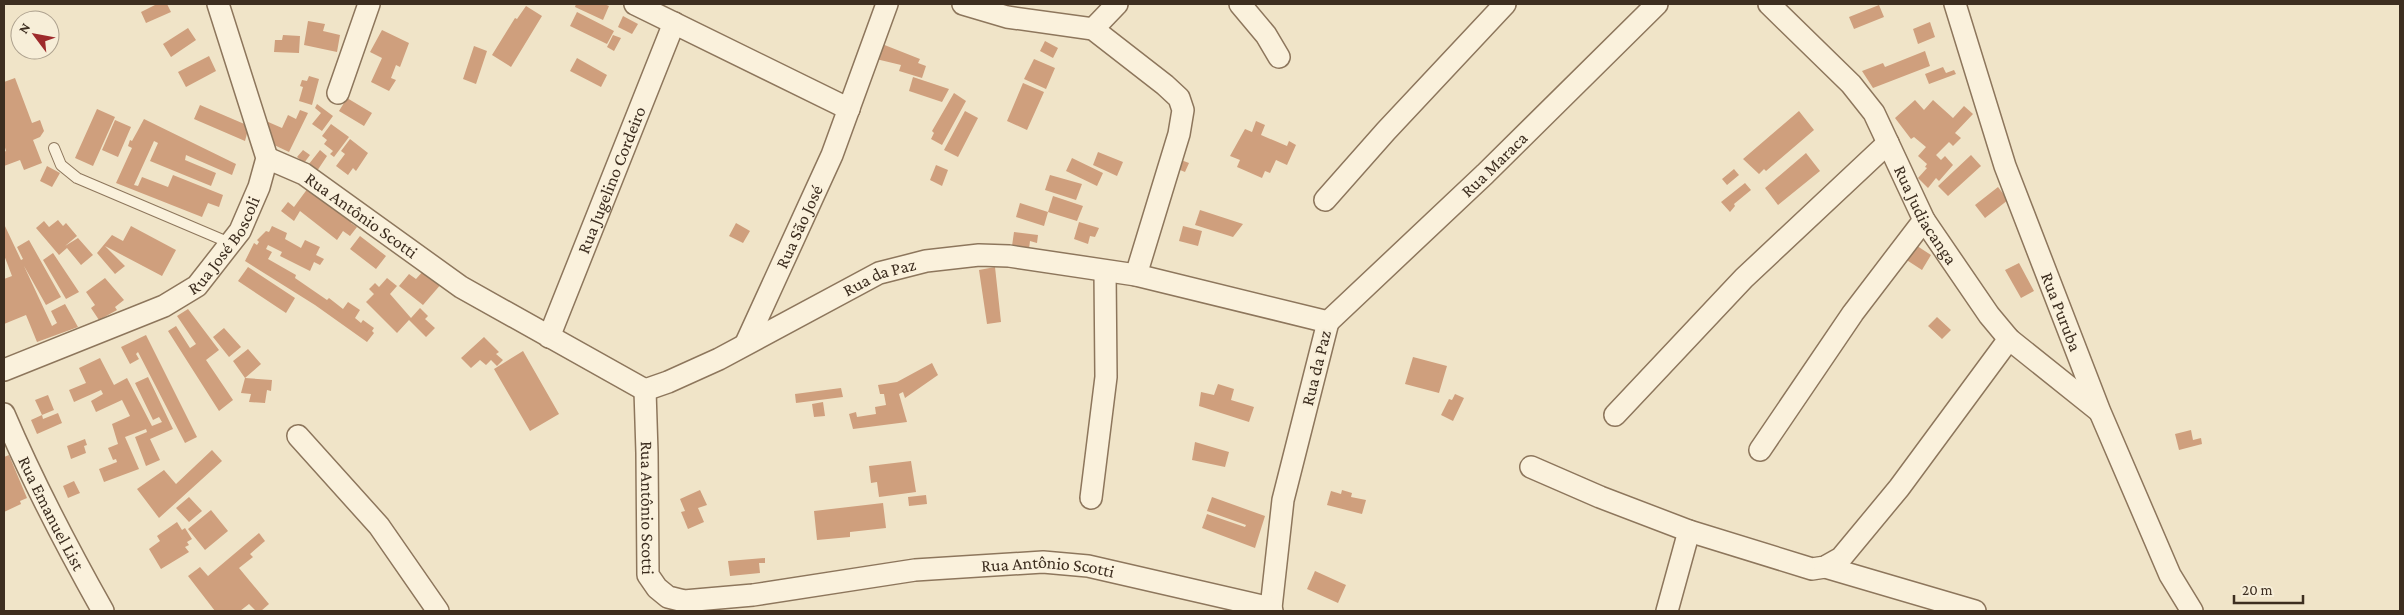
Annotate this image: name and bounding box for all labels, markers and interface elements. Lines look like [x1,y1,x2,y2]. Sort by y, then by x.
north arrow [10,10,60,60]
text: N [15,19,34,36]
street label: Rua Jugelino Cordeiro [573,104,650,256]
street label: Rua Maraca [1457,128,1532,201]
street label: Rua Judiacanga [1890,162,1962,268]
street label: Rua Antônio Scotti [301,168,422,263]
street label: Rua São José [772,182,827,271]
street label: Rua José Boscoli [184,193,264,299]
street label: Rua da Paz [840,254,918,300]
street label: Rua Puruba [2037,270,2086,354]
street label: Rua da Paz [1297,328,1335,408]
street label: Rua Antônio Scotti [637,441,658,575]
street label: Rua Emanuel List [14,453,89,575]
street label: Rua Antônio Scotti [981,552,1117,582]
scale bar [2234,572,2303,604]
text: 20 m [2242,582,2273,598]

